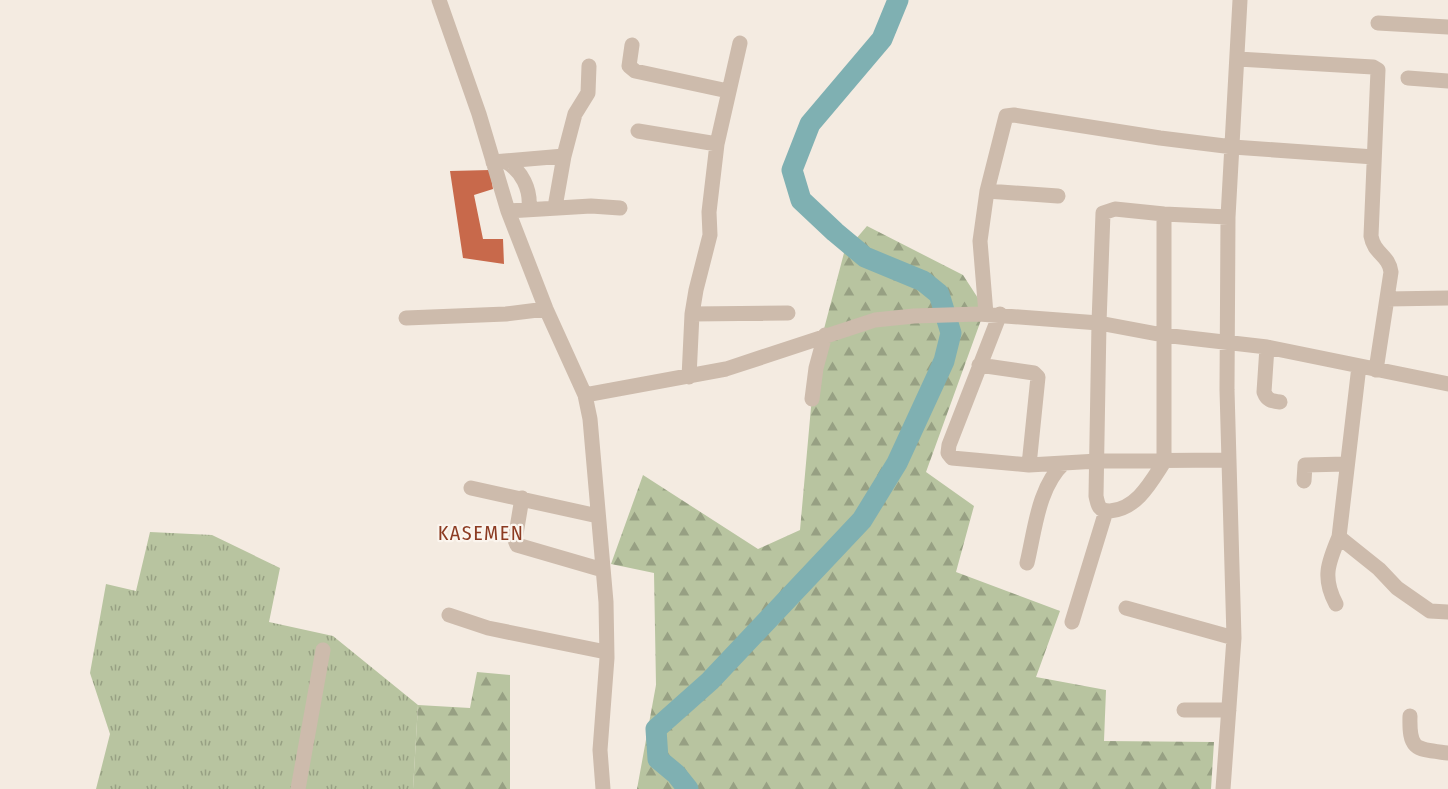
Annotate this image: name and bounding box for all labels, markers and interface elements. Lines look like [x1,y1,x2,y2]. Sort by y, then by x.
district label: KASEMEN [438,521,524,545]

